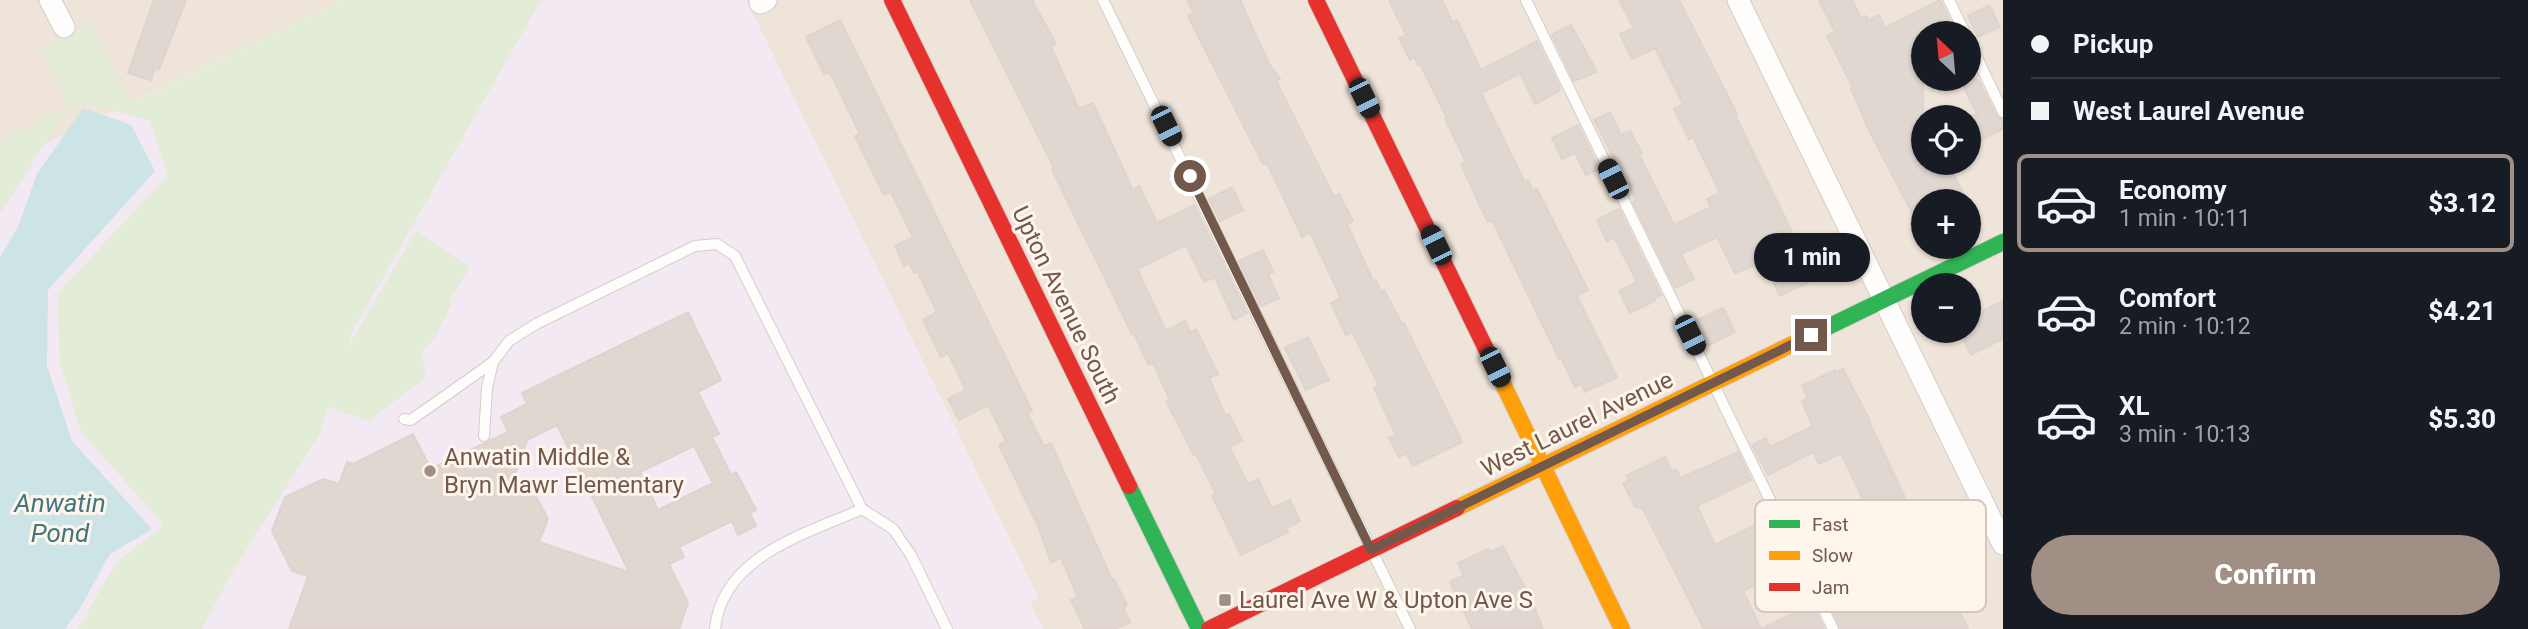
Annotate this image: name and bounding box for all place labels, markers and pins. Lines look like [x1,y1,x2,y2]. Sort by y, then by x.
place label: Anwatin Middle & Bryn Mawr Elementary [444,443,684,499]
marker: Anwatin Middle & Bryn Mawr Elementary [422,463,438,479]
place label: Laurel Ave W & Upton Ave S [1239,586,1533,614]
marker: Laurel Ave W & Upton Ave S [1217,592,1233,608]

